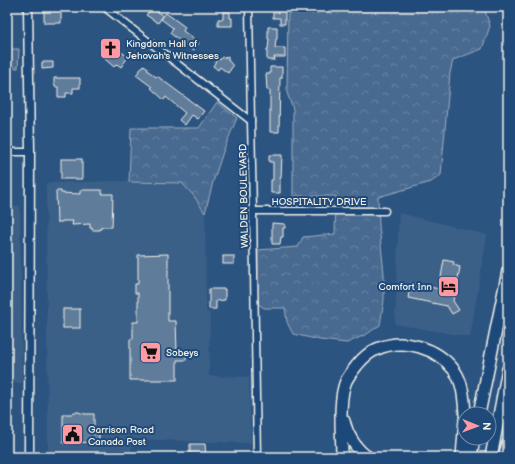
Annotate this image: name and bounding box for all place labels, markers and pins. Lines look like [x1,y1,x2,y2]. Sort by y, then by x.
church icon: Kingdom Hall of Jehovah's Witnesses [98,36,124,62]
place label: Kingdom Hall of Jehovah's Witnesses [126,38,219,62]
hotel icon: Comfort Inn [435,273,461,299]
place label: Comfort Inn [379,281,432,293]
supermarket icon: Sobeys [138,339,164,365]
place label: Sobeys [166,347,199,359]
public building icon: Garrison Road Canada Post [59,422,85,448]
place label: Garrison Road Canada Post [88,424,154,448]

